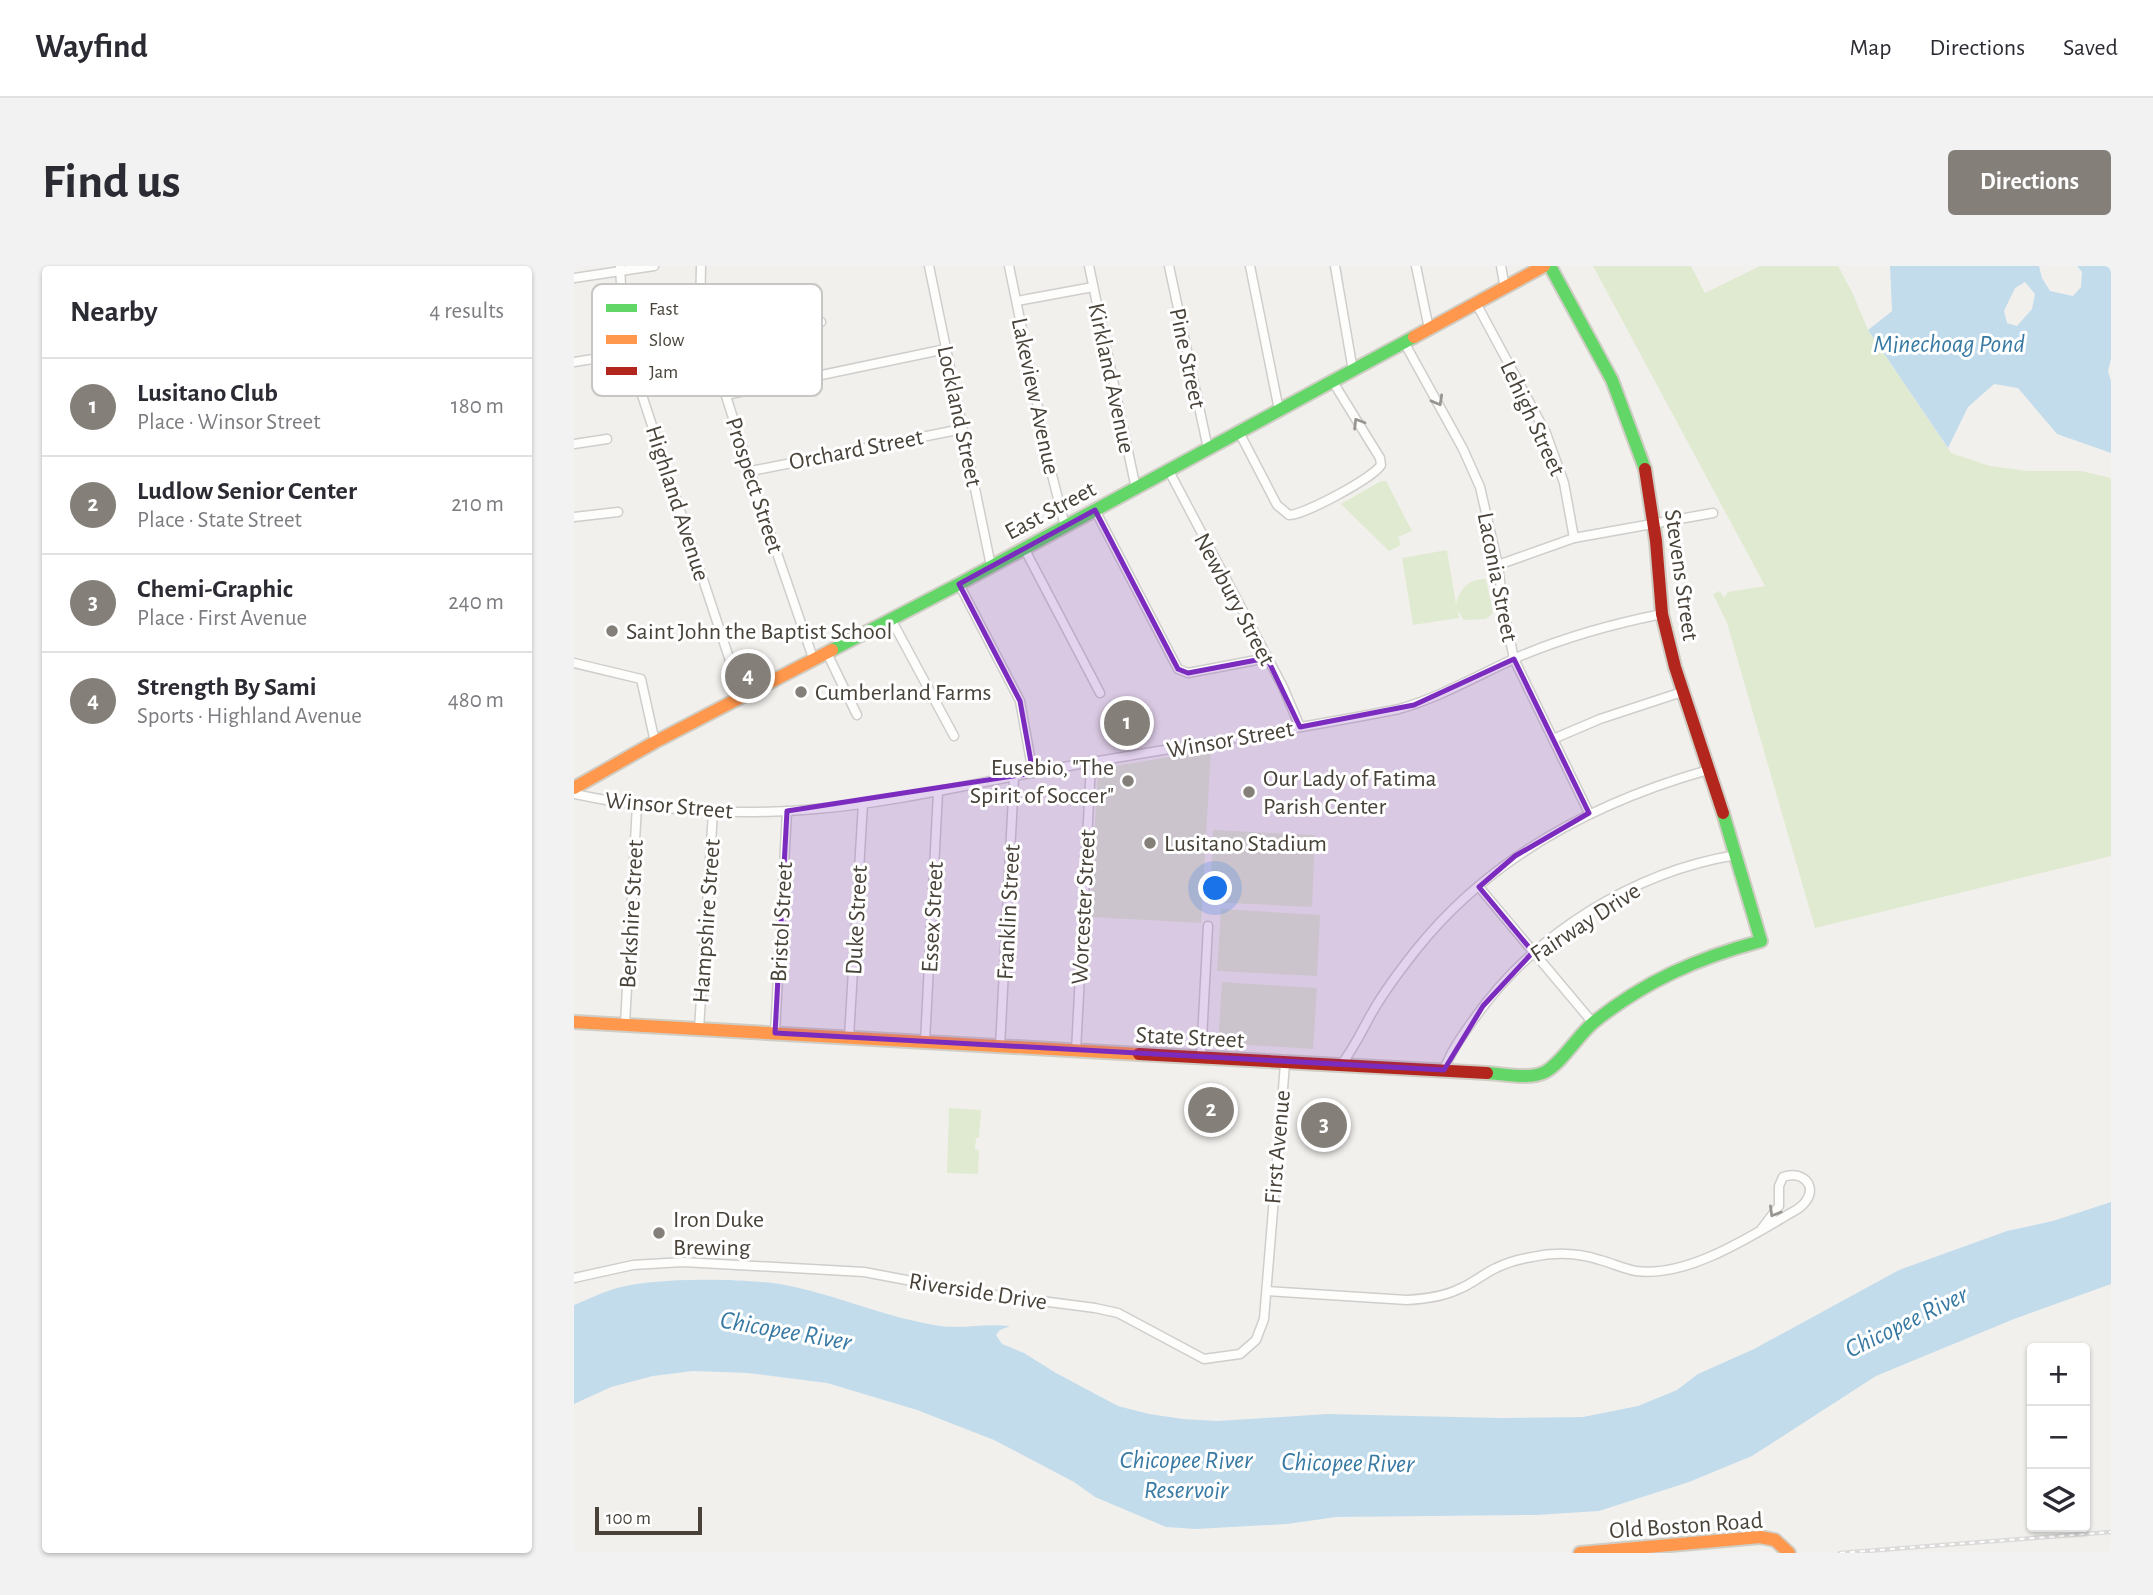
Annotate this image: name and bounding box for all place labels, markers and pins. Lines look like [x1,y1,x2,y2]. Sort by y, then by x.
place label: Saint John the Baptist School [626,620,892,644]
marker: Saint John the Baptist School [604,623,620,639]
pin: 4 [725,650,771,702]
place label: Cumberland Farms [815,681,992,705]
marker: Cumberland Farms [793,684,809,700]
pin: 1 [1104,697,1150,749]
place label: Eusebio, "The Spirit of Soccer" [970,756,1114,808]
place label: Our Lady of Fatima Parish Center [1263,767,1437,819]
marker: Eusebio, "The Spirit of Soccer" [1120,773,1136,789]
marker: Our Lady of Fatima Parish Center [1241,784,1257,800]
place label: Lusitano Stadium [1164,832,1327,856]
marker: Lusitano Stadium [1142,835,1158,851]
pin: 2 [1188,1084,1234,1136]
pin: 3 [1301,1099,1347,1151]
place label: Iron Duke Brewing [673,1208,764,1260]
marker: Iron Duke Brewing [651,1225,667,1241]

